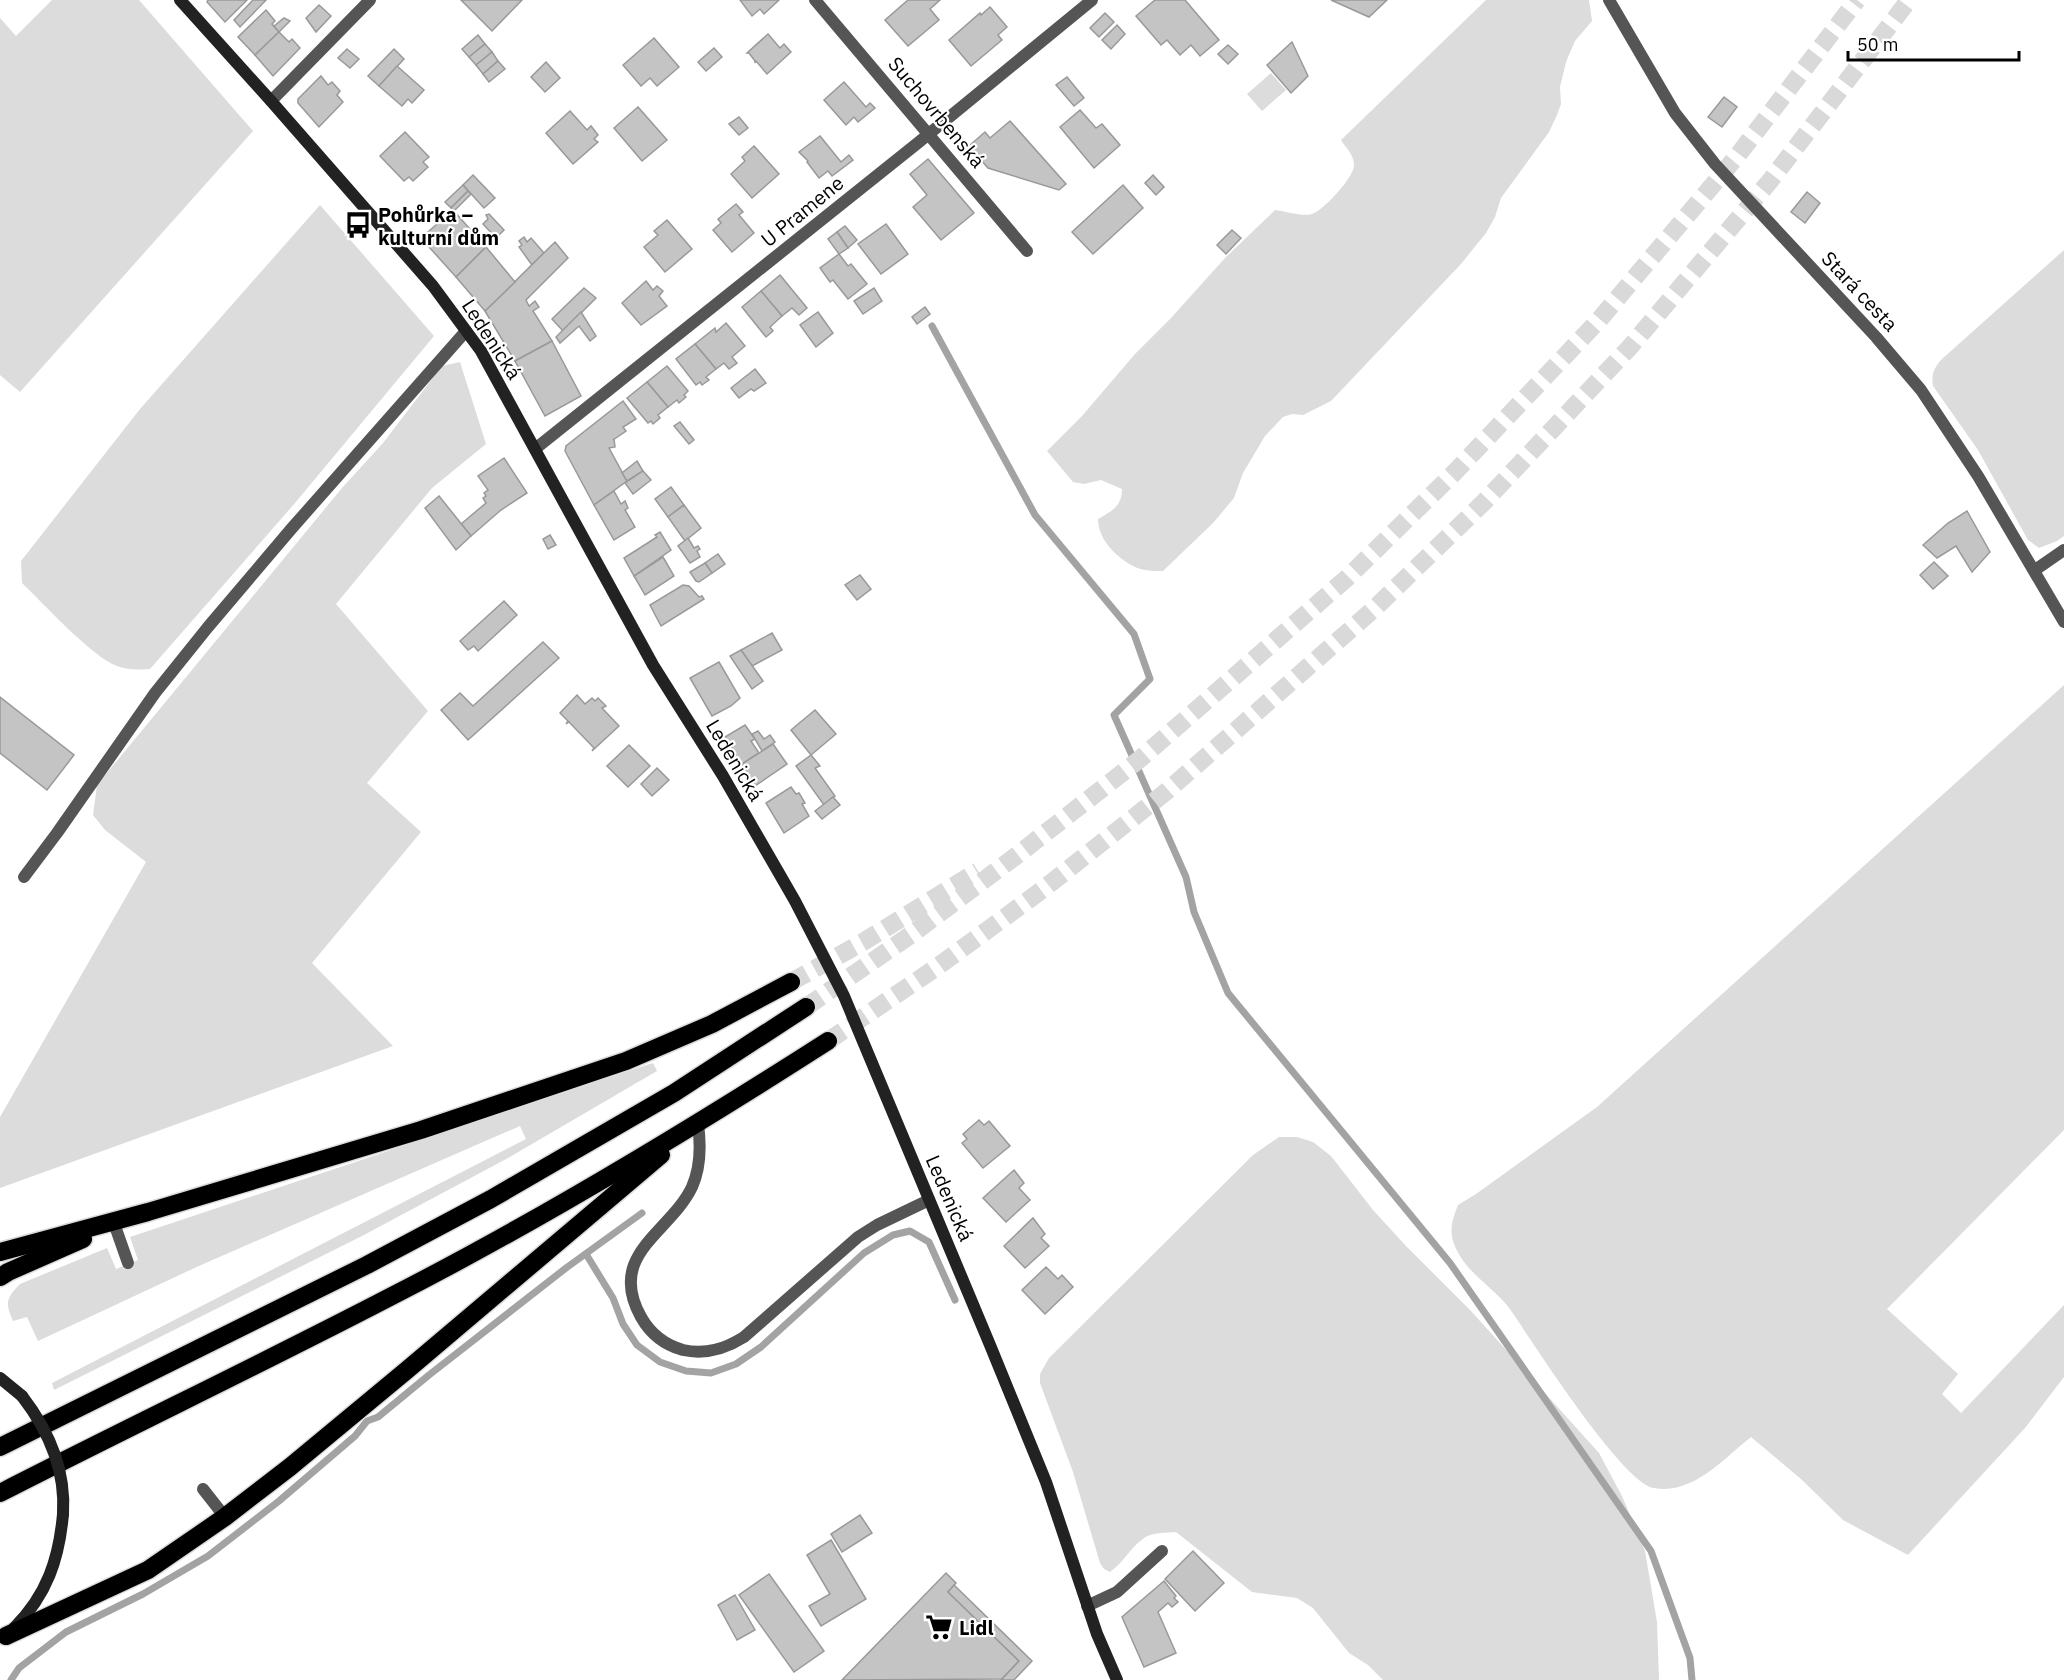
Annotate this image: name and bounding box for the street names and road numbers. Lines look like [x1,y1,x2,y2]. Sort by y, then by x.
street label: Suchovrbenská [882,51,992,174]
street label: U Pramene [755,169,849,253]
street label: Stará cesta [1816,245,1904,337]
street label: Ledenická [456,294,528,385]
street label: Ledenická [700,714,770,806]
street label: Ledenická [920,1151,980,1245]

